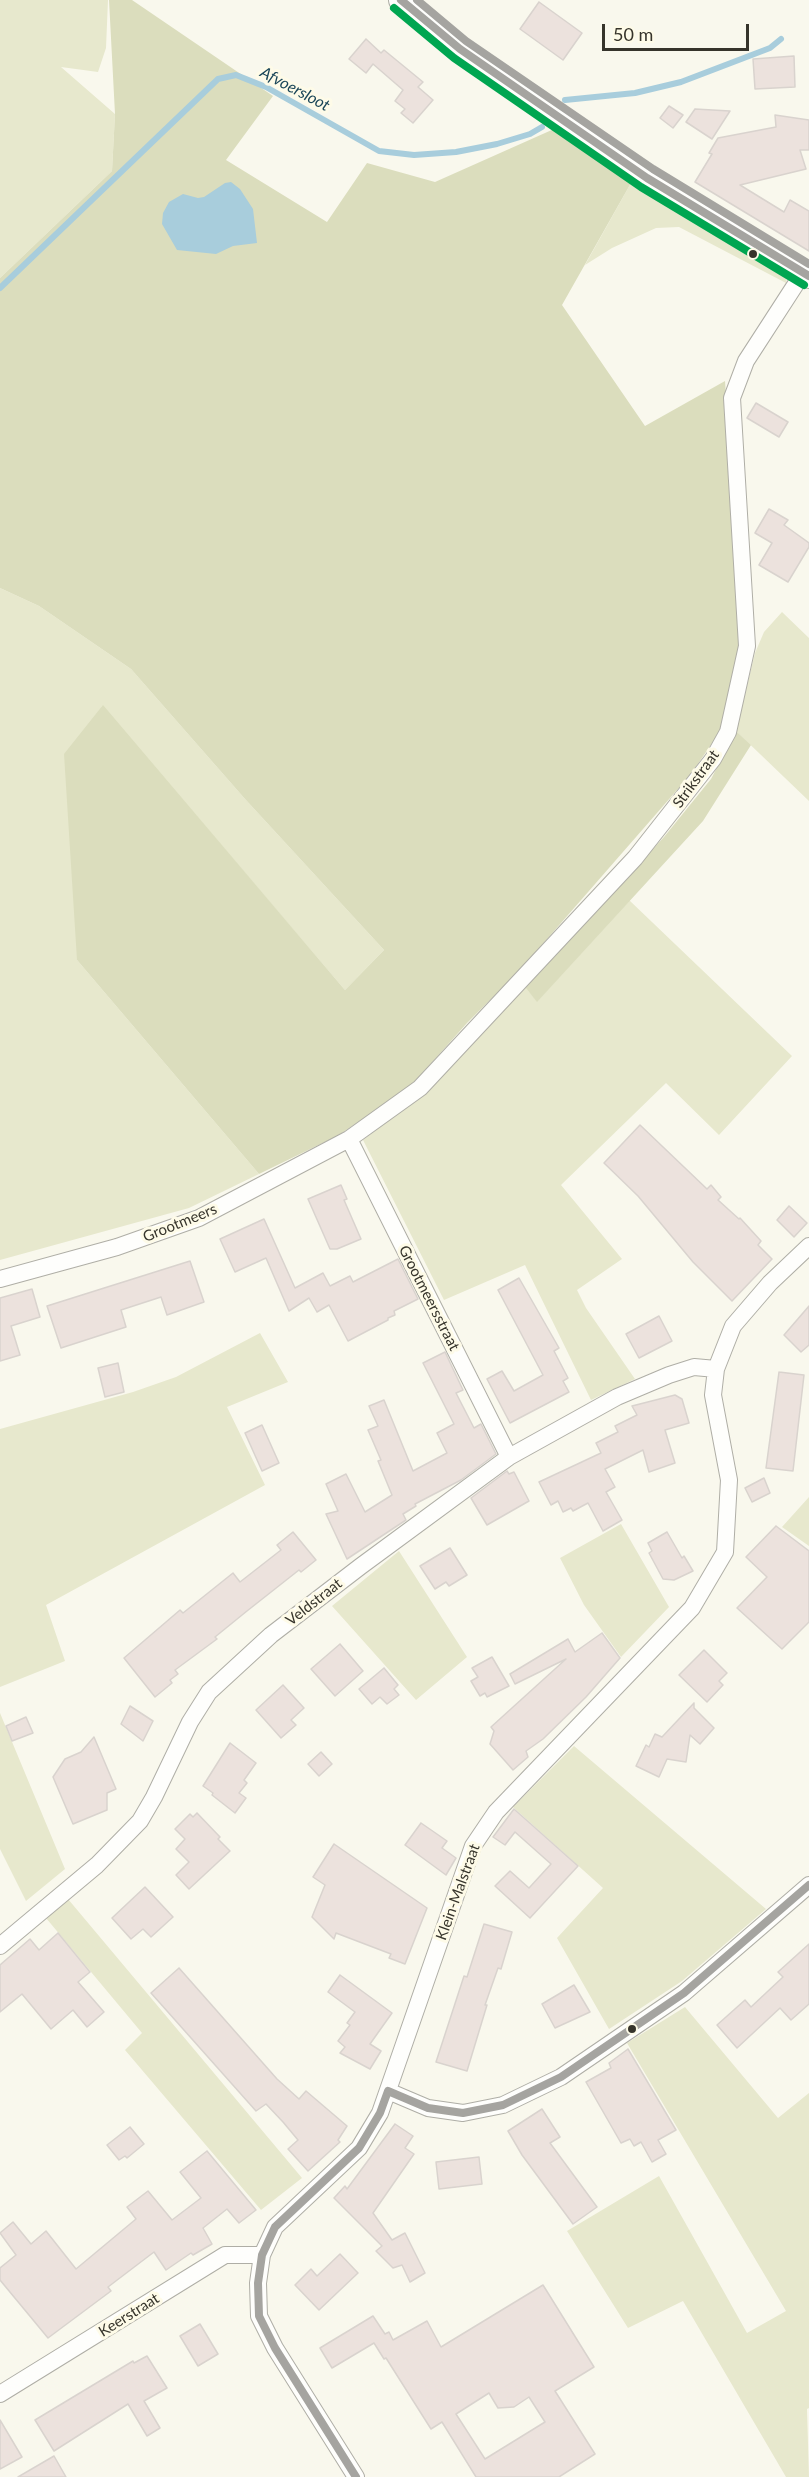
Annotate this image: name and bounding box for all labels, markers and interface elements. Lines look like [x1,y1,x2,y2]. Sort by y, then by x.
scale bar [605,12,752,50]
text: 50 m [613,23,653,45]
water label: Afvoersloot [257,63,333,115]
unlabelled marker [747,248,759,260]
street label: Strikstraat [669,747,723,811]
street label: Grootmeers [140,1200,220,1246]
street label: Grootmeersstraat [395,1242,463,1354]
street label: Veldstraat [282,1575,346,1629]
street label: Klein-Malstraat [432,1841,484,1943]
unlabelled marker [626,2023,638,2035]
street label: Keerstraat [95,2289,163,2341]

